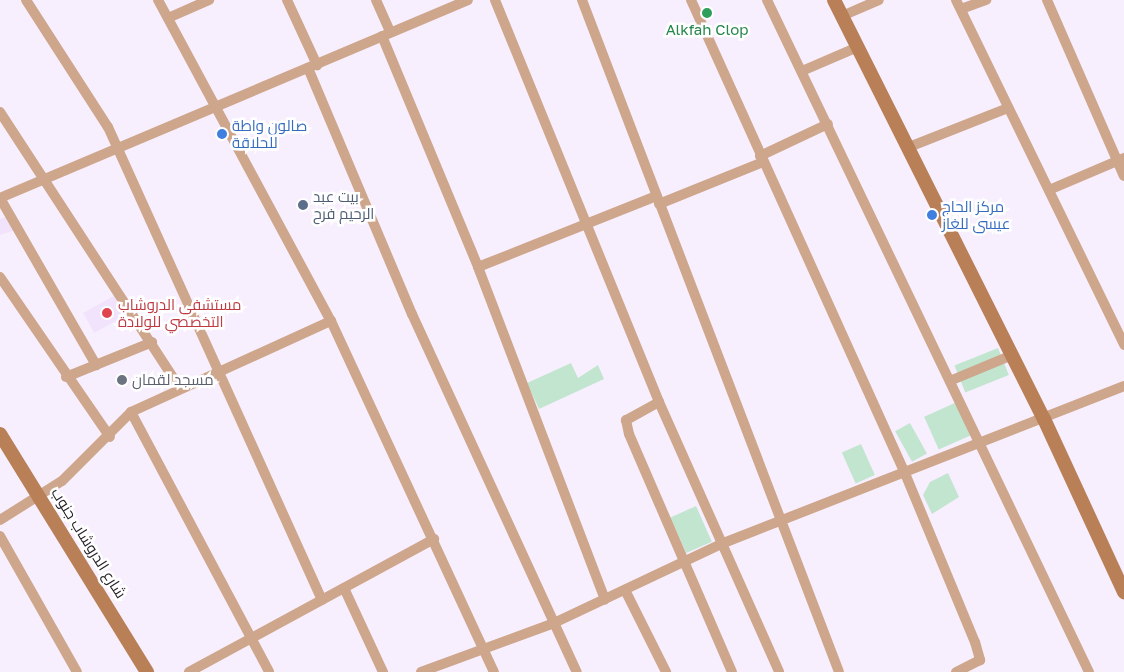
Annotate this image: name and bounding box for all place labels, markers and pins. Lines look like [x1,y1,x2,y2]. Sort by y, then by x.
marker: Alkfah Clop [701,7,713,19]
place label: Alkfah Clop [666,21,748,39]
place label: صالون واطة للحلاقة [232,116,307,151]
marker: صالون واطة للحلاقة [216,128,228,140]
place label: بيت عبد الرحيم فرح [313,187,374,222]
place label: مركز الحاج عيسى للغاز [942,197,1010,232]
marker: بيت عبد الرحيم فرح [297,199,309,211]
marker: مركز الحاج عيسى للغاز [926,209,938,221]
place label: مستشفى الدروشاب التخصصي للولادة [118,295,241,330]
marker: مستشفى الدروشاب التخصصي للولادة [100,306,114,320]
place label: مسجد لقمان [132,371,214,389]
marker: مسجد لقمان [116,374,128,386]

